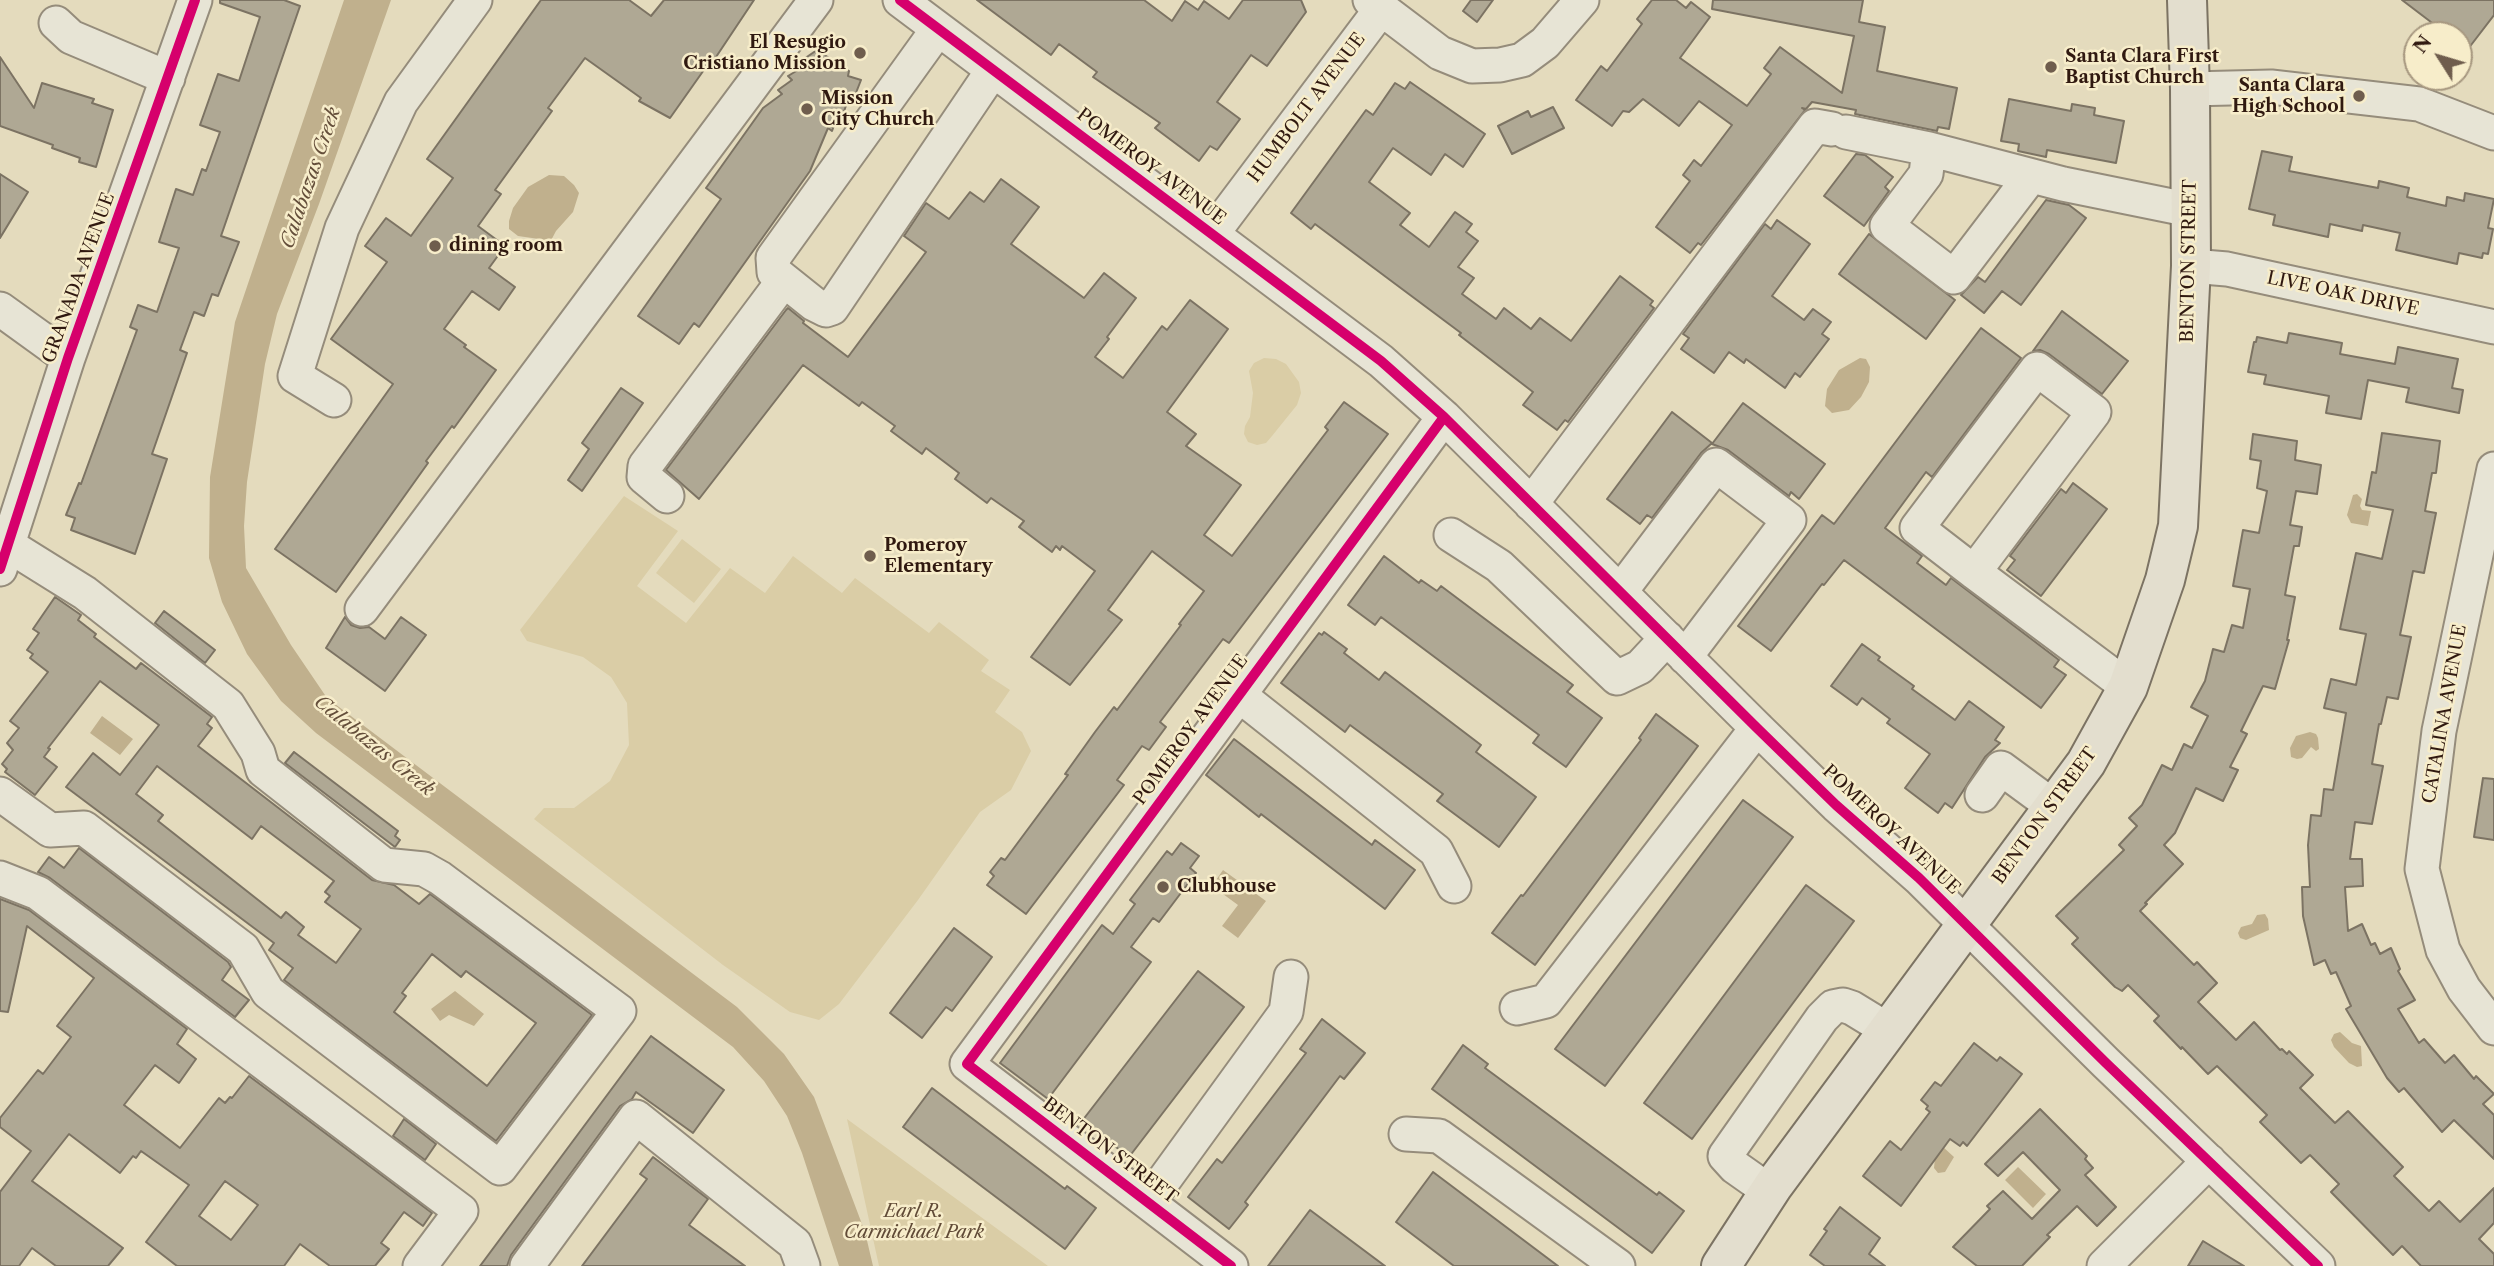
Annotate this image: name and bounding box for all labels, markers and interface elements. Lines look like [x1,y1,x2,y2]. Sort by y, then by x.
north arrow [2403,21,2473,91]
street label: HUMBOLT AVENUE [1244,29,1370,187]
text: N [2408,31,2437,58]
place label: El Resugio Cristiano Mission [683,32,846,74]
marker: El Resugio Cristiano Mission [852,45,868,61]
place label: Santa Clara First Baptist Church [2065,46,2219,88]
marker: Santa Clara First Baptist Church [2043,59,2059,75]
place label: Santa Clara High School [2232,75,2345,118]
place label: Mission City Church [821,88,934,130]
marker: Santa Clara High School [2351,88,2367,104]
marker: Mission City Church [799,101,815,117]
water label: Calabazas Creek [276,104,346,252]
street label: POMEROY AVENUE [1072,104,1230,230]
street label: BENTON STREET [2177,179,2201,343]
street label: GRANADA AVENUE [38,190,120,366]
place label: dining room [449,235,563,257]
marker: dining room [427,238,443,254]
street label: LIVE OAK DRIVE [2265,267,2421,321]
place label: Pomeroy Elementary [884,535,993,578]
marker: Pomeroy Elementary [862,548,878,564]
street label: CATALINA AVENUE [2419,623,2471,805]
street label: POMEROY AVENUE [1129,651,1253,809]
water label: Calabazas Creek [309,691,439,801]
street label: BENTON STREET [1988,744,2102,888]
street label: POMEROY AVENUE [1818,761,1964,899]
place label: Clubhouse [1177,876,1276,898]
marker: Clubhouse [1155,879,1171,895]
street label: BENTON STREET [1038,1093,1182,1209]
park label: Earl R. Carmichael Park [844,1201,984,1244]

